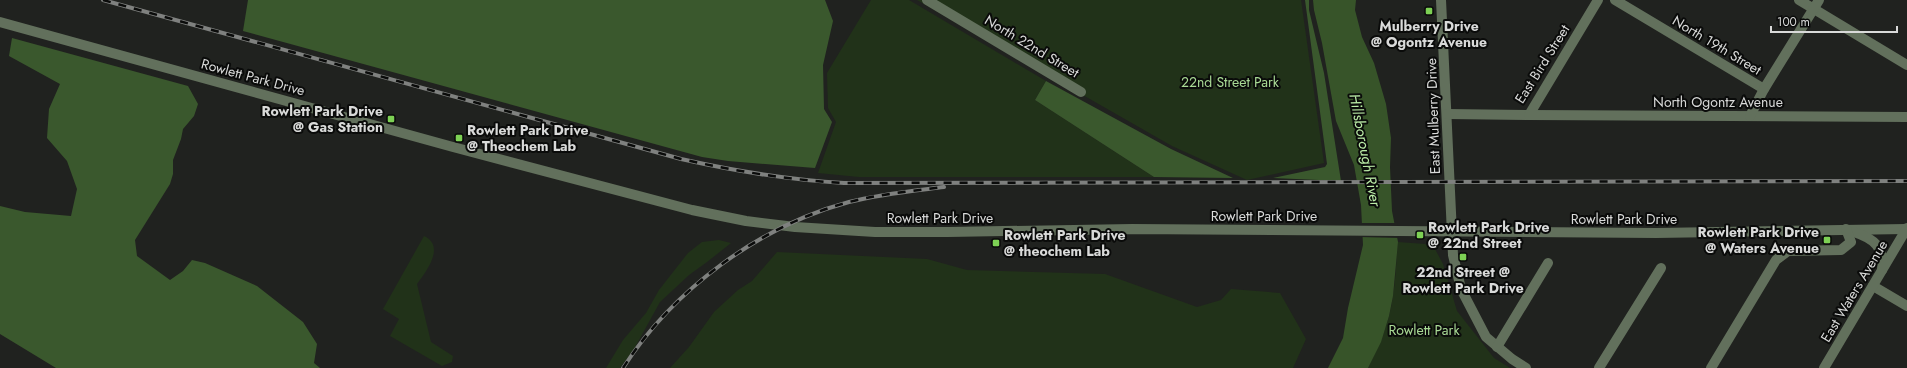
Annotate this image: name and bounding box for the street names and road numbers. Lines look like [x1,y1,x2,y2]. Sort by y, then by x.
street label: North 22nd Street [981,10,1084,82]
street label: North 19th Street [1669,10,1766,80]
street label: East Bird Street [1510,20,1575,107]
street label: Rowlett Park Drive [199,54,307,100]
street label: East Mulberry Drive [1421,58,1445,174]
street label: North Ogontz Avenue [1653,92,1783,112]
street label: Rowlett Park Drive [1211,206,1317,226]
street label: Rowlett Park Drive [887,208,993,228]
street label: Rowlett Park Drive [1571,209,1677,229]
street label: East Waters Avenue [1816,236,1892,346]

